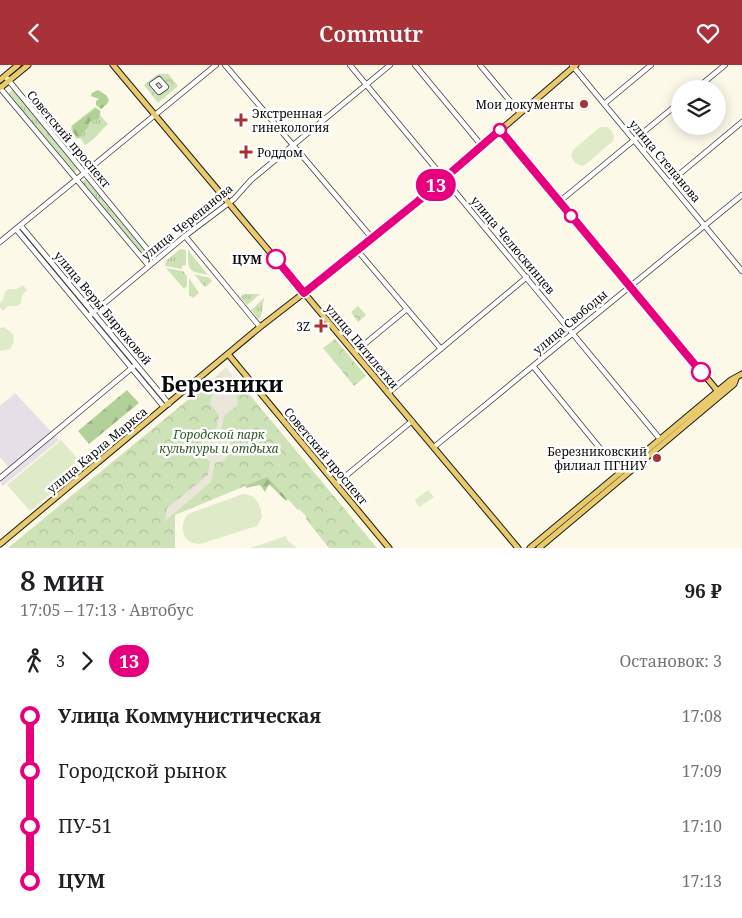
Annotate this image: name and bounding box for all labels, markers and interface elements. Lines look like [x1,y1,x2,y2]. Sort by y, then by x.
text: Commutr [319,18,423,48]
icon: back [20,19,48,47]
icon: heart [694,19,722,47]
map controls [671,80,726,135]
button: layers [671,80,726,135]
street label: Советский проспект [23,87,115,192]
place label: Мои документы [476,96,574,113]
marker: Мои документы [578,98,590,110]
place label: Экстренная гинекология [252,105,329,136]
marker: Экстренная гинекология [234,113,248,127]
street label: улица Степанова [625,116,705,206]
unlabelled marker [493,123,507,137]
place label: Роддом [257,144,303,161]
marker: Роддом [239,145,253,159]
line badge: 13 [414,169,458,201]
text: 13 [426,173,446,197]
street label: улица Черепанова [138,180,236,264]
street label: улица Челюскинцев [467,192,559,298]
unlabelled marker [564,209,578,223]
street label: улица Веры Бирюковой [50,247,156,369]
marker: ЦУМ [266,249,286,269]
place label: ЦУМ [232,251,262,268]
street label: улица Свободы [529,286,611,358]
street label: улица Пятилетки [321,300,403,392]
place label: 3Z [296,318,310,335]
marker: 3Z [314,319,328,333]
unlabelled marker [691,362,711,382]
district label: Березники [161,368,283,398]
street label: улица Карла Маркса [43,403,151,497]
street label: Советский проспект [280,404,372,509]
park label: Городской парк культуры и отдыха [159,426,279,457]
place label: Березниковский филиал ПГНИУ [547,443,647,474]
marker: Березниковский филиал ПГНИУ [651,452,663,464]
text: 8 мин [20,561,104,599]
text: 96 ₽ [684,578,722,604]
text: 17:05 – 17:13 · Автобус [20,599,194,621]
icon: walk [20,647,48,675]
icon: forward [73,647,101,675]
text: 13 [119,649,139,673]
text: 3 [56,650,65,672]
text: Остановок: 3 [619,650,722,672]
text: Улица Коммунистическая [58,703,321,729]
text: 17:08 [682,705,722,727]
text: Городской рынок [58,758,226,784]
text: 17:09 [682,760,722,782]
text: ПУ-51 [58,813,112,839]
text: 17:10 [682,815,722,837]
text: ЦУМ [58,868,105,894]
text: 17:13 [682,870,722,892]

